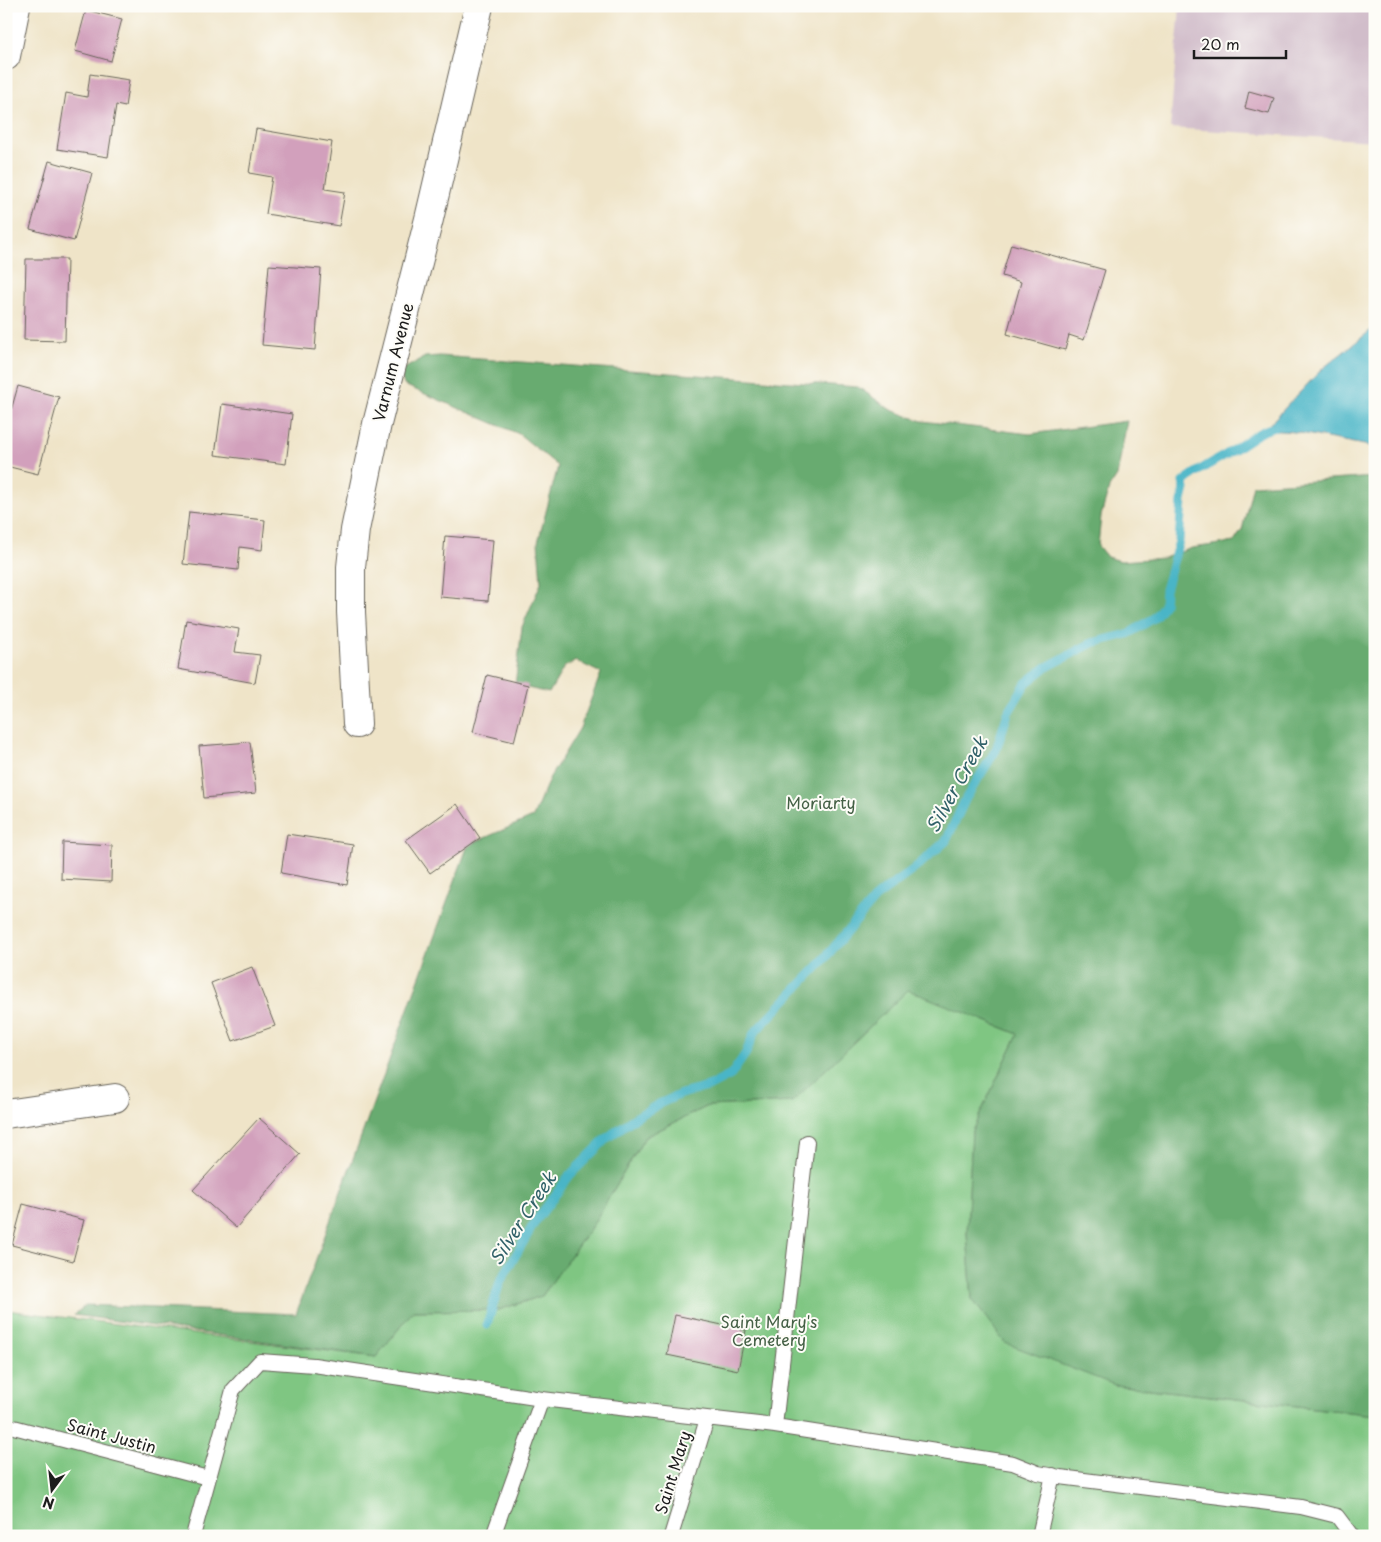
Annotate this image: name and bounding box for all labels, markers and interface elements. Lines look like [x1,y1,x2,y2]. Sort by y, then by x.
scale bar [1194,28,1286,60]
text: 20 m [1201,32,1240,55]
street label: Varnum Avenue [366,300,418,424]
water label: Silver Creek [918,730,994,837]
park label: Moriarty [786,790,856,814]
water label: Silver Creek [482,1165,563,1270]
park label: Saint Mary's Cemetery [721,1309,817,1351]
street label: Saint Justin [65,1412,159,1458]
street label: Saint Mary [648,1427,696,1517]
north arrow [28,1464,78,1514]
text: N [40,1491,57,1515]

